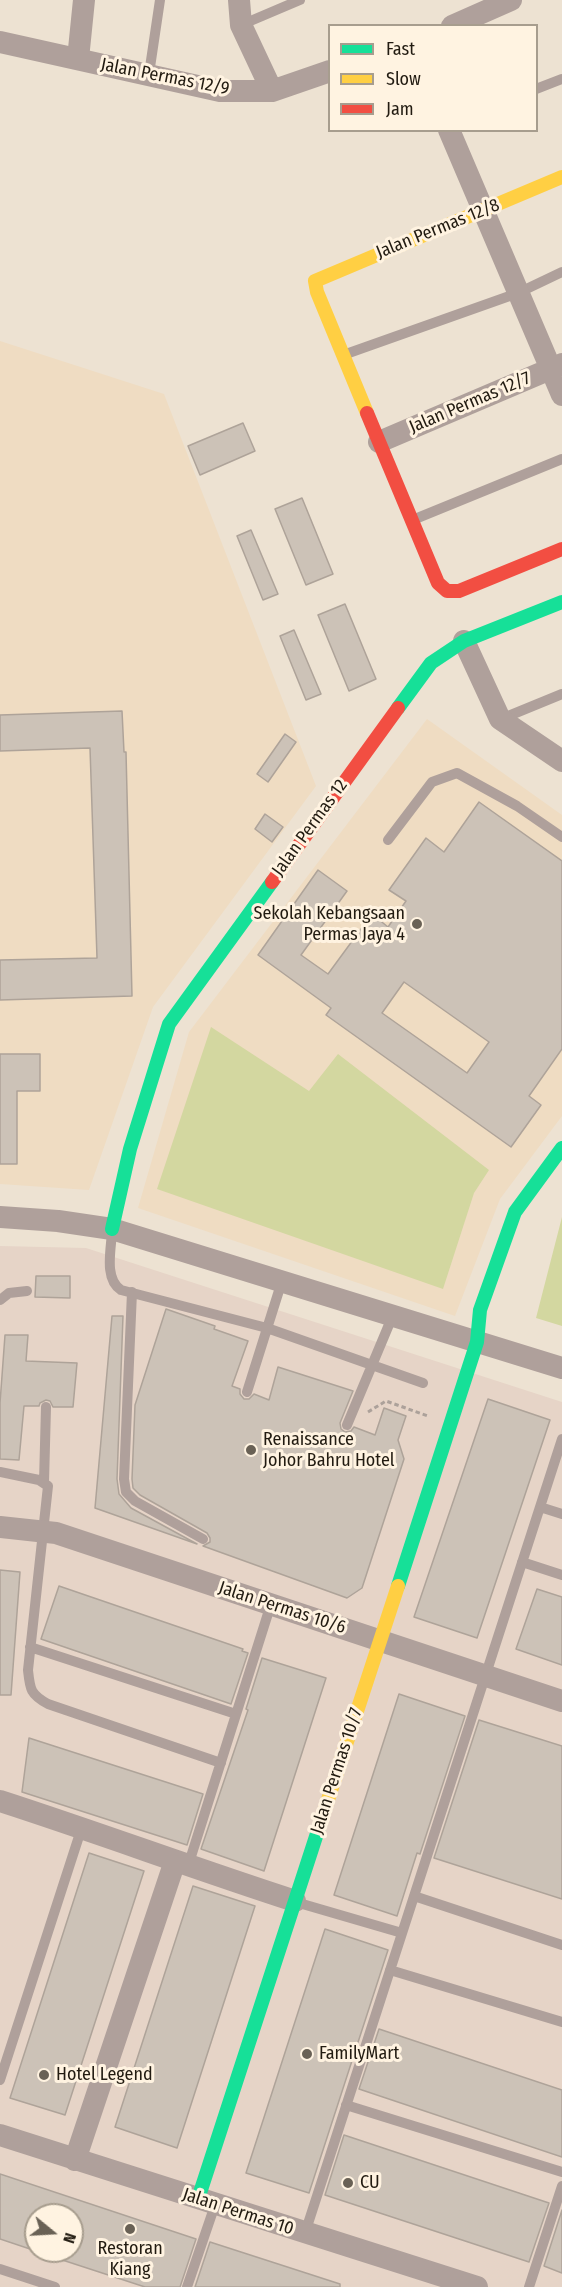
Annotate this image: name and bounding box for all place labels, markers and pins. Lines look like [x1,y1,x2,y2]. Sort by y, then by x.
place label: Sekolah Kebangsaan Permas Jaya 4 [253,903,405,946]
marker: Sekolah Kebangsaan Permas Jaya 4 [410,917,424,931]
place label: Renaissance Johor Bahru Hotel [263,1429,395,1472]
marker: Renaissance Johor Bahru Hotel [244,1443,258,1457]
place label: FamilyMart [319,2043,399,2065]
marker: FamilyMart [300,2047,314,2061]
place label: Hotel Legend [56,2064,153,2086]
marker: Hotel Legend [37,2068,51,2082]
place label: CU [360,2172,380,2194]
marker: CU [341,2176,355,2190]
marker: Restoran Kiang [123,2222,137,2236]
place label: Restoran Kiang [97,2238,163,2280]

